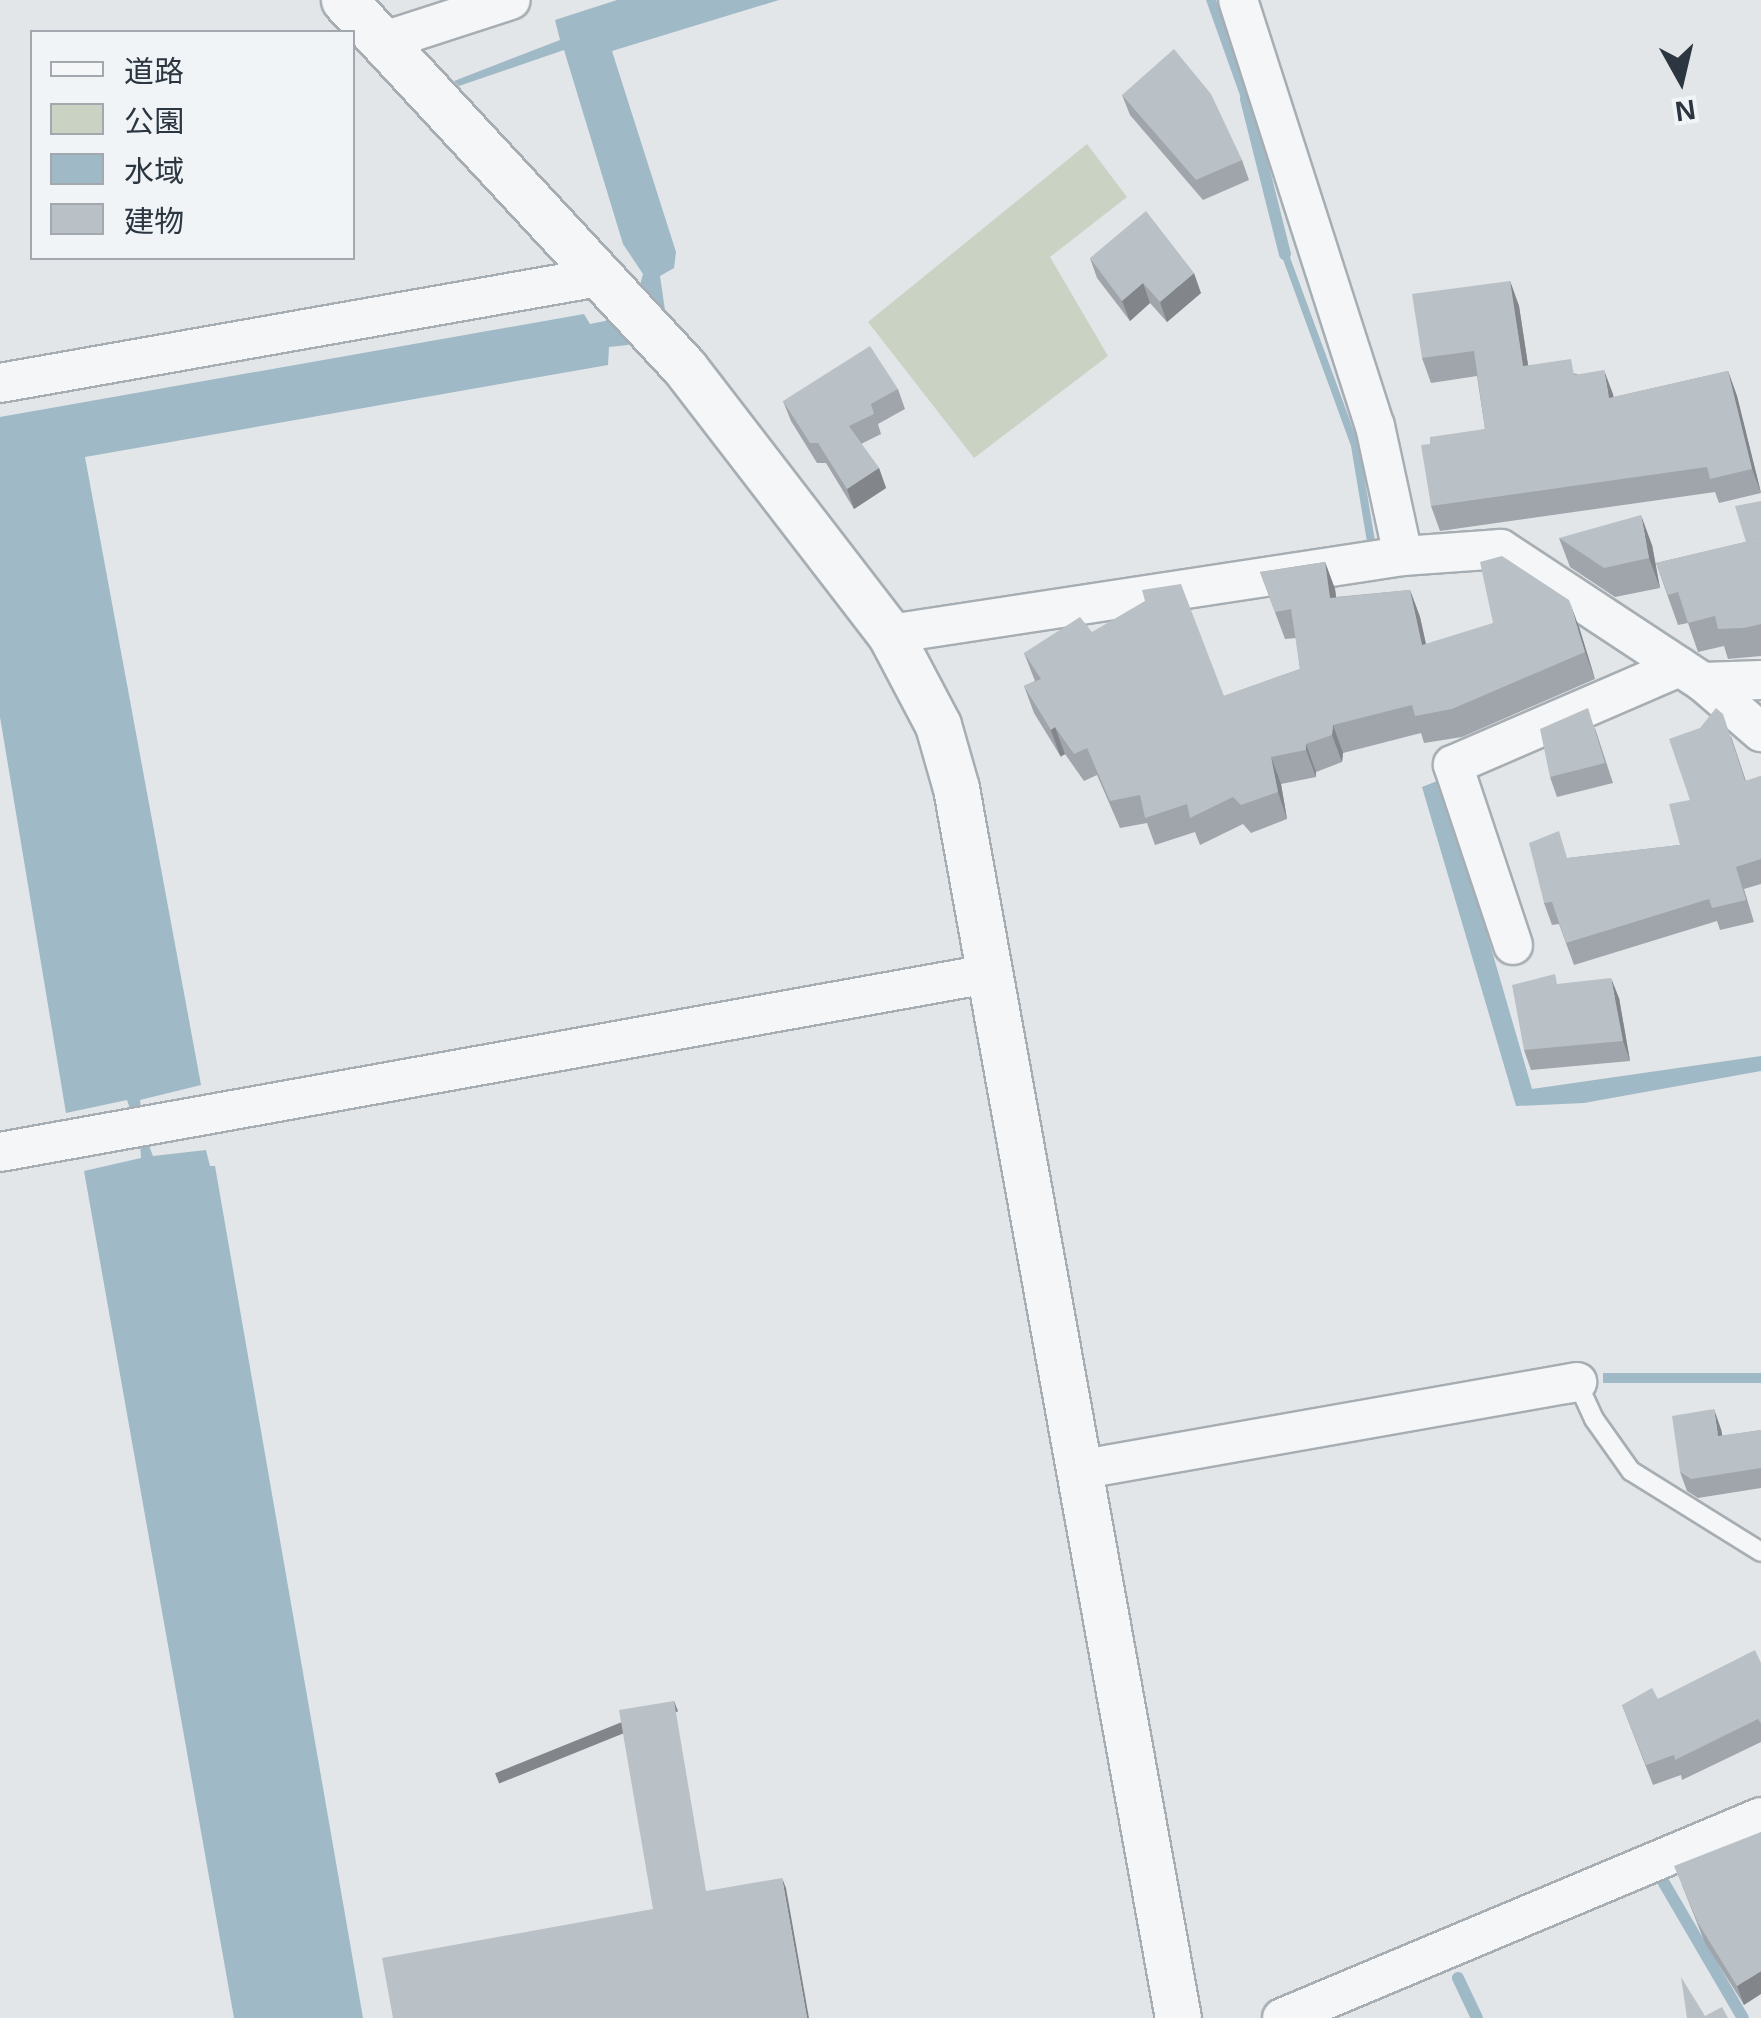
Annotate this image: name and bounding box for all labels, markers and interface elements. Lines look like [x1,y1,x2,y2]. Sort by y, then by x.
legend [30,30,355,260]
north arrow [1631,30,1731,130]
text: 道路 [124,55,184,88]
text: N [1673,93,1697,127]
text: 公園 [124,105,184,138]
text: 水域 [124,155,184,188]
text: 建物 [124,205,184,238]

